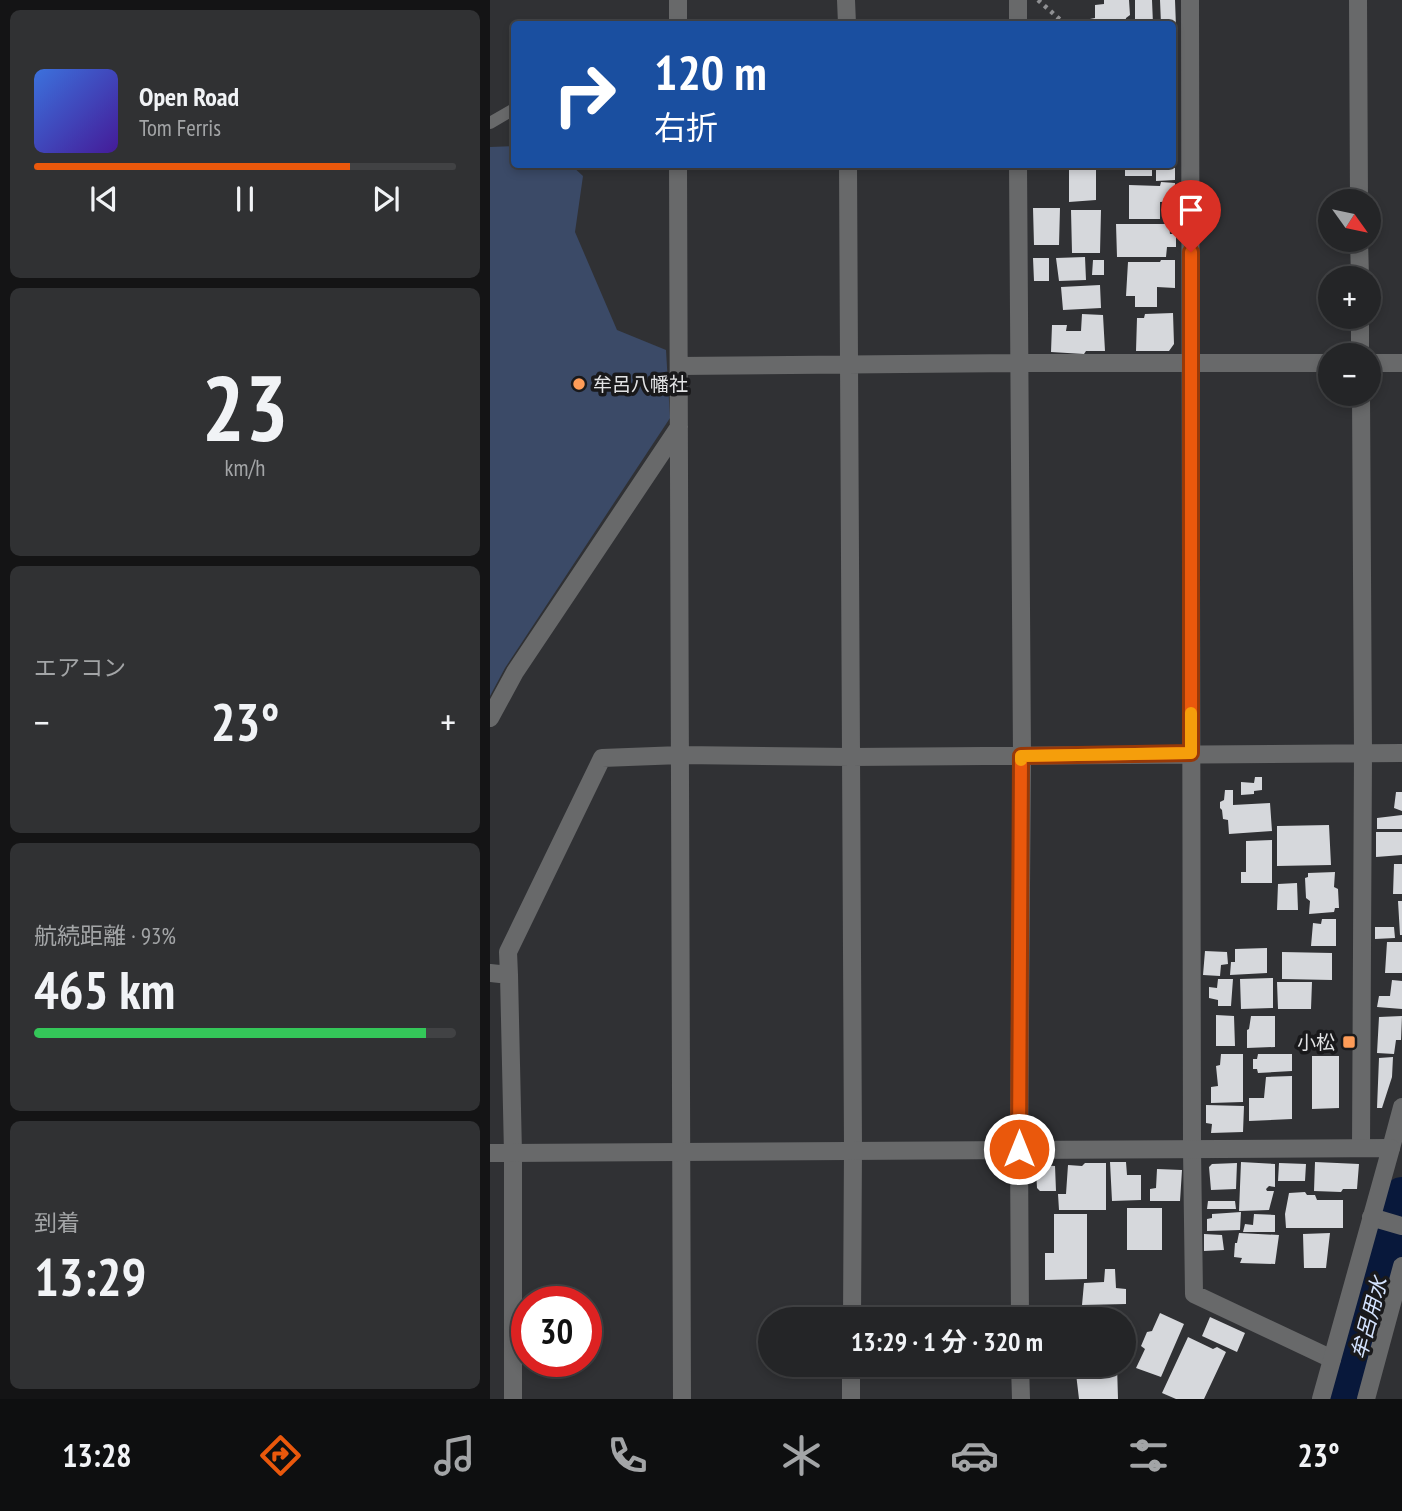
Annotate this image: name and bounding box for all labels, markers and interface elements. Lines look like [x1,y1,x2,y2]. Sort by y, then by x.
text: 120 m [654,40,767,104]
icon: right [539,49,630,140]
text: Open Road [139,80,239,113]
text: 右折 [654,106,718,148]
text: Tom Ferris [139,113,221,142]
icon: previous [85,180,123,218]
icon: pause [226,180,264,218]
icon: next [367,180,405,218]
pin [1161,180,1221,252]
north arrow [1318,189,1381,252]
map controls [1318,189,1381,406]
icon: arrive [1172,191,1210,229]
button: + [1318,266,1381,329]
button: − [1318,343,1381,406]
text: 23 [202,348,289,466]
place label: 牟呂八幡社 [593,372,688,396]
marker: 牟呂八幡社 [571,376,587,392]
text: km/h [225,453,265,482]
text: エアコン [34,653,126,682]
text: 23° [211,688,279,755]
text: − [34,697,50,746]
text: + [440,697,456,746]
text: 航続距離 · 93% [34,921,176,950]
text: 465 km [34,956,175,1023]
place label: 小松 [1297,1030,1335,1054]
marker: 小松 [1341,1034,1357,1050]
position arrow [982,1112,1056,1186]
text: 到着 [34,1208,80,1237]
text: 13:29 [34,1243,146,1310]
water label: 牟呂用水 [1345,1272,1393,1362]
speed limit sign: 30 [511,1286,602,1377]
text: 13:29 · 1 分 · 320 m [851,1325,1043,1358]
icon: directions [256,1431,305,1480]
icon: music [430,1431,479,1480]
icon: phone [603,1431,652,1480]
icon: climate [777,1431,826,1480]
icon: car [950,1431,999,1480]
icon: filters [1124,1431,1173,1480]
text: 13:28 [62,1434,132,1476]
text: 23° [1297,1434,1340,1476]

